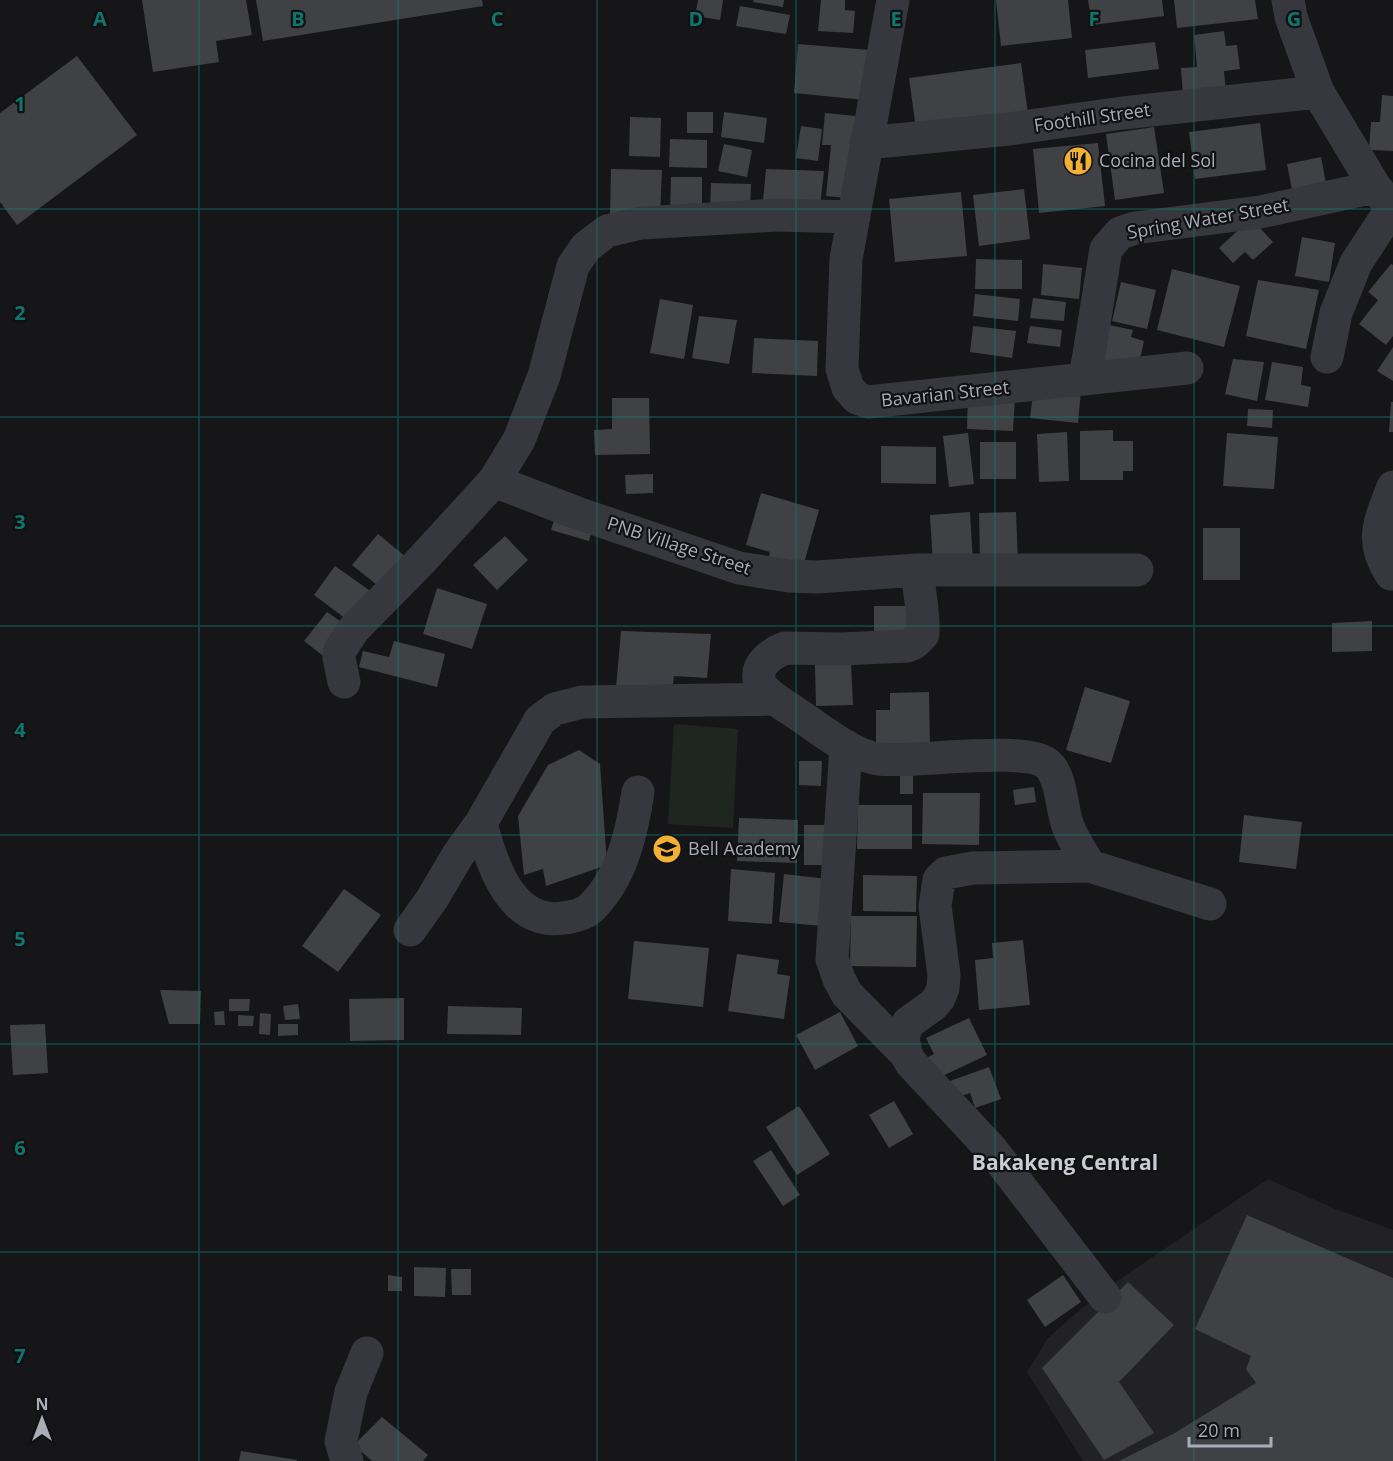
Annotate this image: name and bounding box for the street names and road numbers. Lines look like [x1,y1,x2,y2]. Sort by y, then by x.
street label: Foothill Street [1032,97,1151,137]
street label: Spring Water Street [1125,192,1291,244]
street label: Bavarian Street [880,374,1010,412]
street label: PNB Village Street [604,510,754,580]

